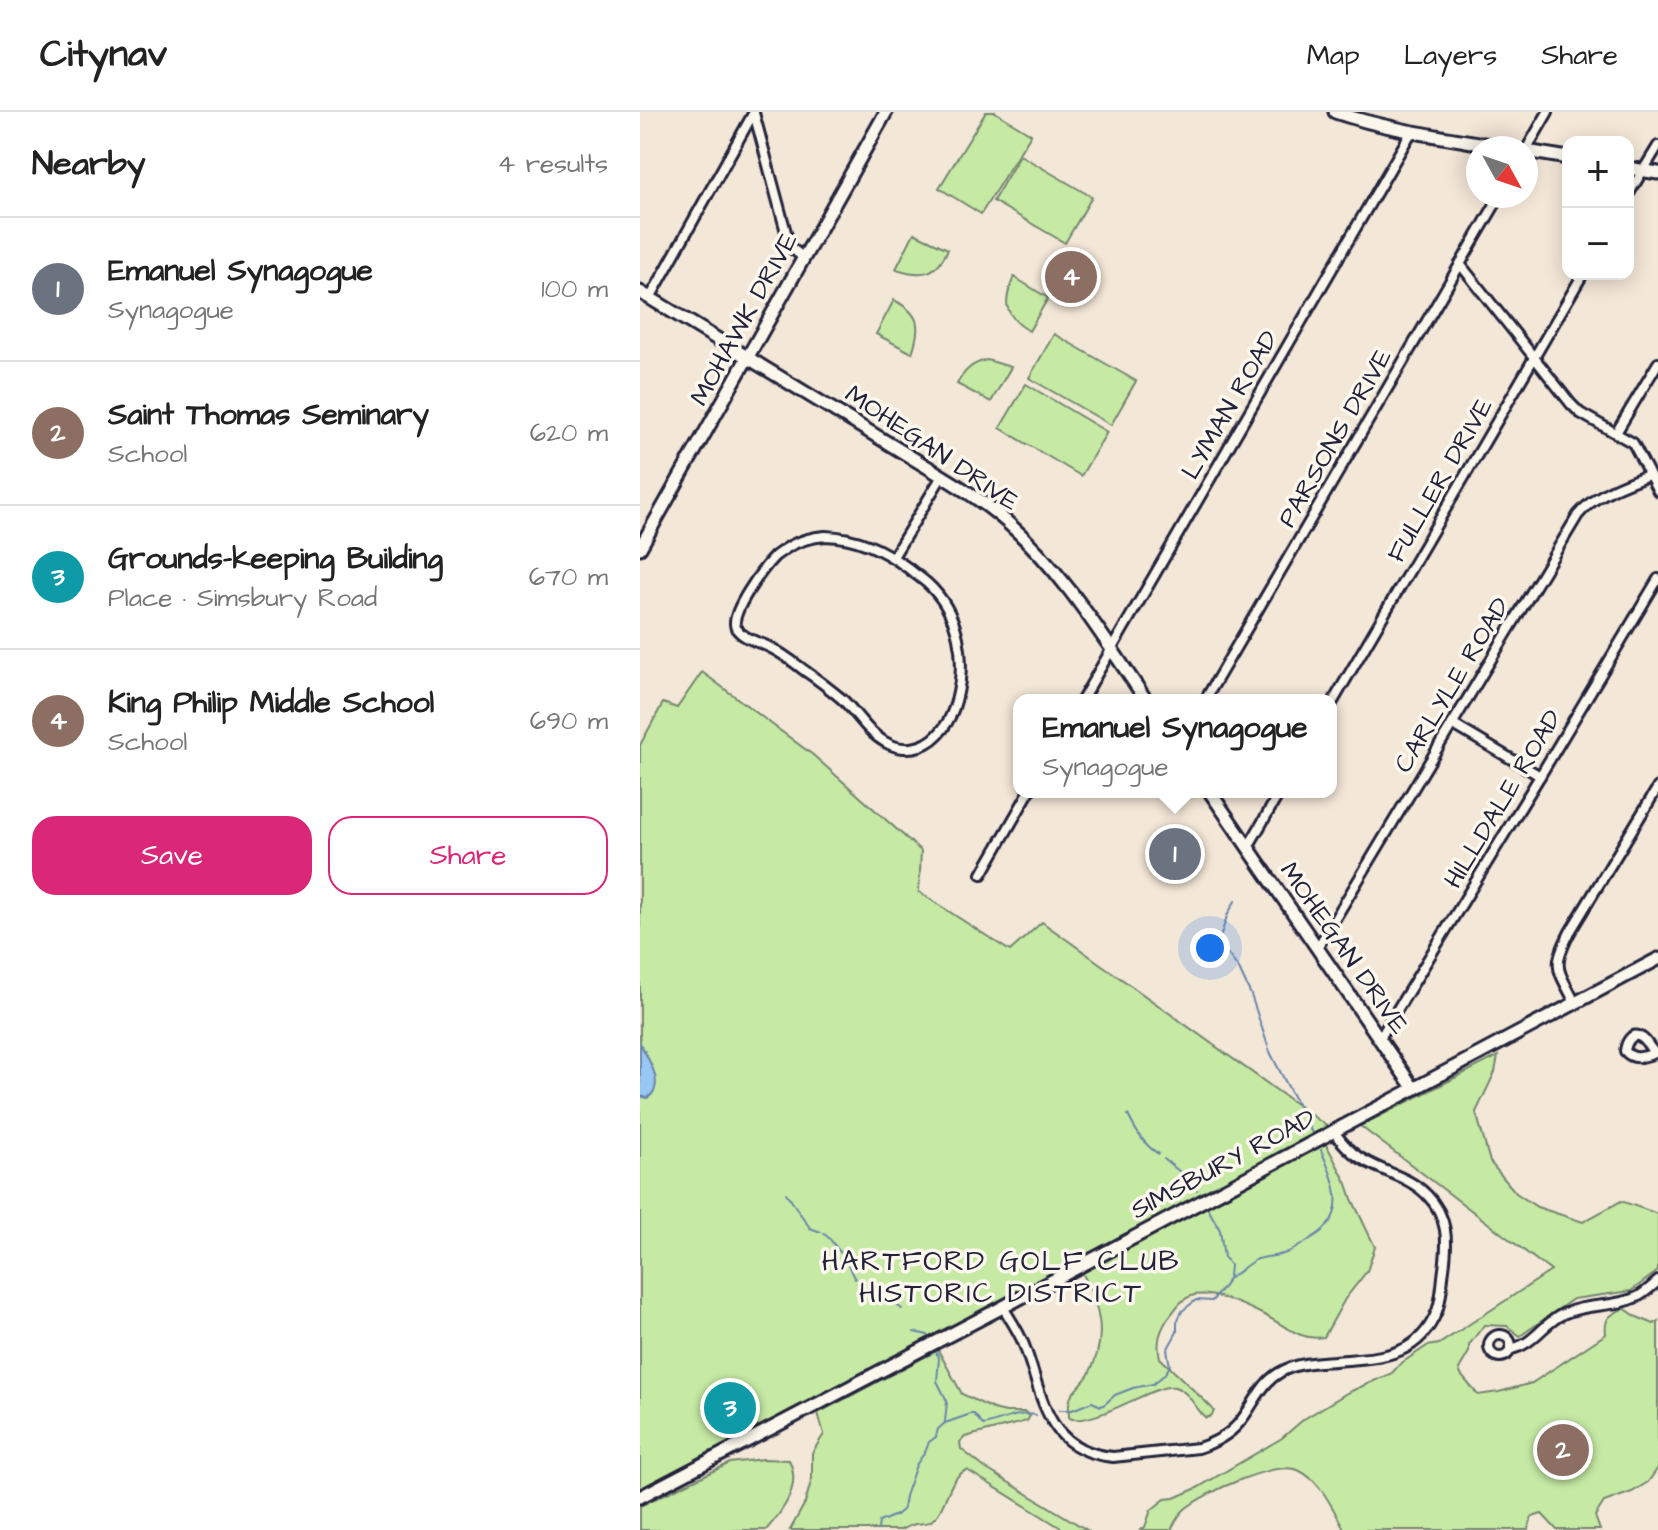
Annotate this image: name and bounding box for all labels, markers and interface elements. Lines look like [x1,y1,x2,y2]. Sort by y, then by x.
text: Citynav [40,29,167,81]
text: Map [1307,36,1360,75]
text: Layers [1404,36,1497,75]
text: Share [1541,36,1618,75]
north arrow [1466,136,1538,208]
map controls [1562,136,1634,280]
button: + [1562,136,1634,208]
text: Nearby [32,140,146,188]
text: 4 results [498,146,608,182]
button: − [1562,208,1634,280]
street label: MOHAWK DRIVE [681,226,807,412]
pin: 4 [1045,247,1097,307]
text: Emanuel Synagogue [108,250,373,292]
text: 1 [56,271,60,307]
text: 100 m [541,271,608,307]
text: Synagogue [108,292,234,328]
street label: LYMAN ROAD [1173,324,1287,486]
street label: PARSONS DRIVE [1269,342,1401,534]
street label: MOHEGAN DRIVE [838,376,1026,520]
street label: FULLER DRIVE [1378,391,1502,569]
text: Saint Thomas Seminary [108,394,429,436]
text: 2 [51,415,65,451]
text: 620 m [530,415,608,451]
text: School [108,436,187,472]
text: Grounds-keeping Building [108,538,443,580]
text: 3 [51,559,65,595]
text: 670 m [529,559,608,595]
text: Place · Simsbury Road [108,580,377,616]
street label: CARLYLE ROAD [1385,590,1519,779]
text: King Philip Middle School [108,682,434,724]
popup [1013,694,1337,798]
text: 4 [49,703,67,739]
text: 690 m [530,703,608,739]
street label: HILLDALE ROAD [1435,703,1571,895]
text: Emanuel Synagogue [1043,707,1307,749]
text: School [108,724,187,760]
text: Synagogue [1043,749,1169,785]
button: Save [32,816,312,895]
button: Share [328,816,608,895]
pin: 1 [1149,824,1201,884]
street label: MOHEGAN DRIVE [1271,855,1417,1041]
your location [1190,928,1230,968]
street label: SIMSBURY ROAD [1124,1100,1322,1228]
district label: HARTFORD GOLF CLUB HISTORIC DISTRICT [822,1242,1180,1313]
pin: 3 [704,1378,756,1438]
pin: 2 [1537,1420,1589,1480]

